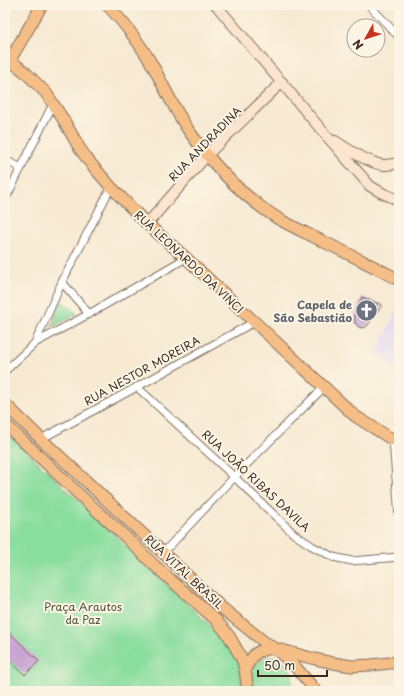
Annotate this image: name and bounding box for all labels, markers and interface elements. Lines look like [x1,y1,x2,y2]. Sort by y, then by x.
north arrow [346,18,386,58]
text: N [348,36,367,53]
street label: RUA ANDRADINA [164,102,245,185]
street label: RUA LEONARDO DA VINCI [131,206,248,317]
place label: Capela de São Sebastião [274,296,353,326]
church icon: Capela de São Sebastião [354,298,380,324]
street label: RUA NESTOR MOREIRA [81,332,203,410]
street label: RUA JOÃO RIBAS DAVILA [198,426,315,536]
street label: RUA VITAL BRASIL [141,530,228,613]
park label: Praça Arautos da Paz [44,598,122,628]
scale bar [258,652,327,678]
text: 50 m [264,656,295,674]

